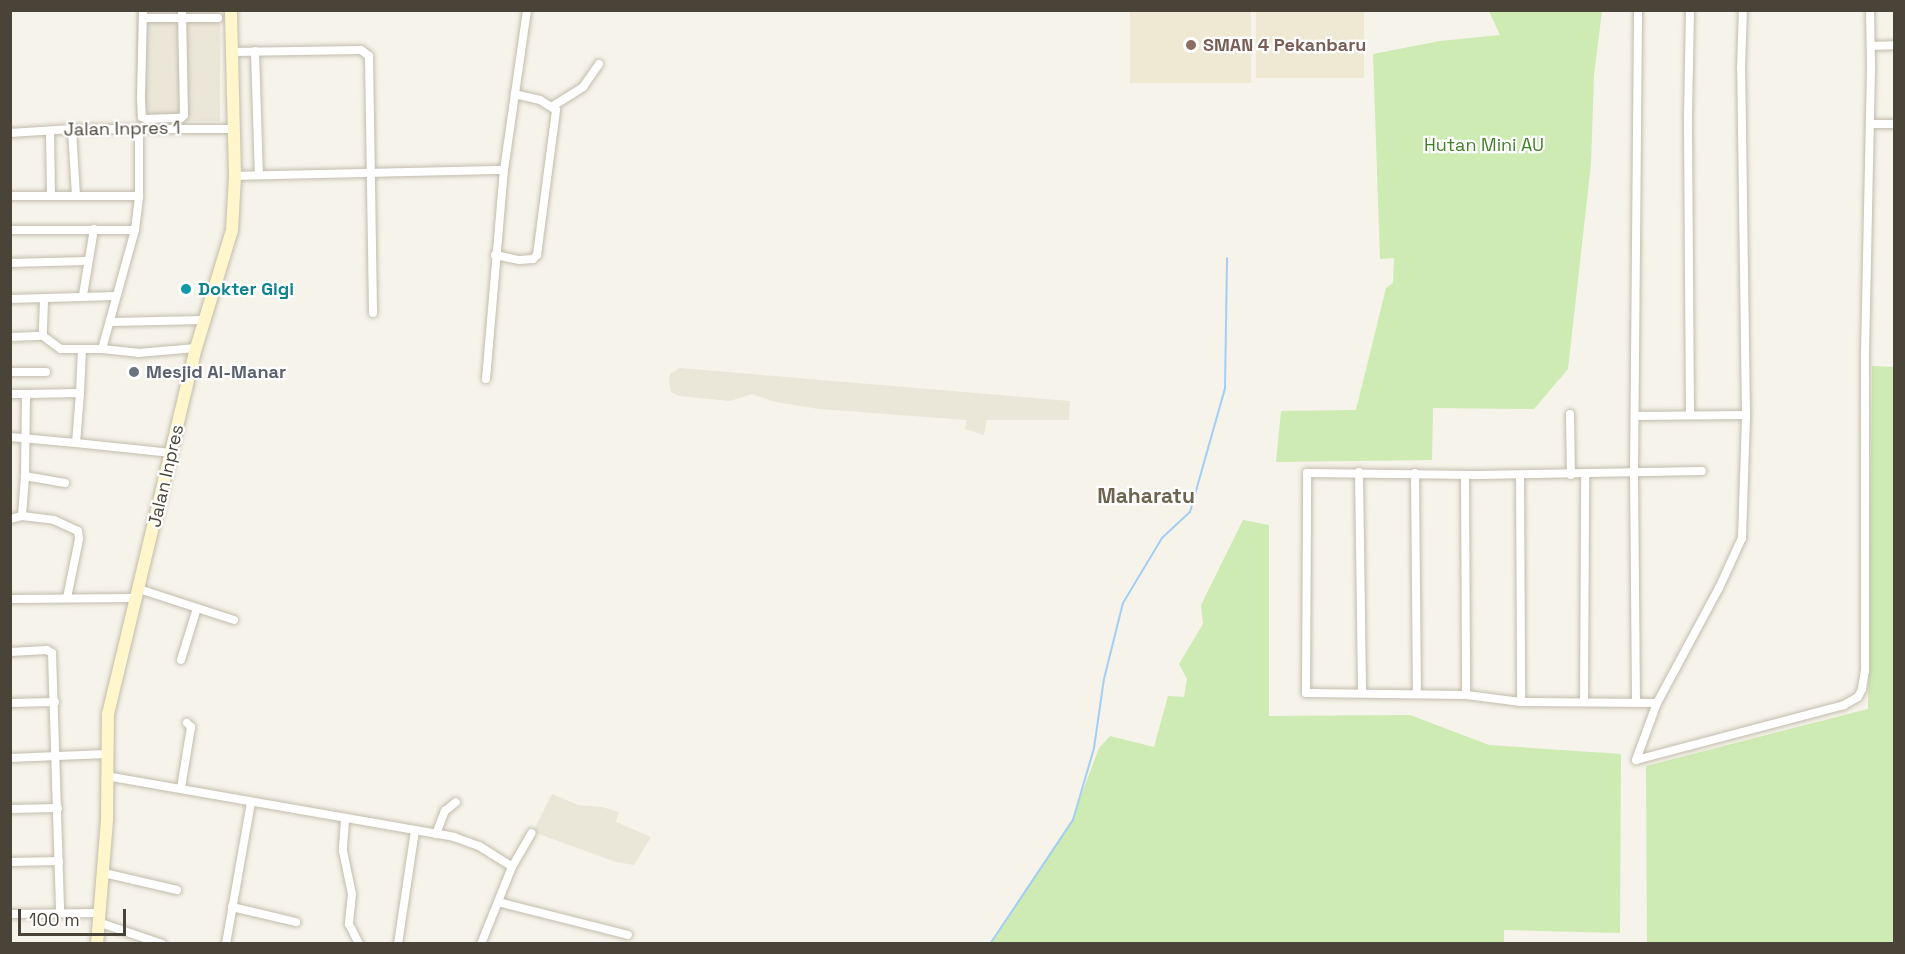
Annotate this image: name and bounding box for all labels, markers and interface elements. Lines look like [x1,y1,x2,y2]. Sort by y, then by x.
place label: SMAN 4 Pekanbaru [1203,34,1366,56]
marker: SMAN 4 Pekanbaru [1184,38,1198,52]
street label: Jalan Inpres 1 [63,117,181,141]
park label: Hutan Mini AU [1424,134,1544,156]
place label: Dokter Gigi [198,278,294,300]
marker: Dokter Gigi [179,282,193,296]
place label: Mesjid Al-Manar [146,361,286,383]
marker: Mesjid Al-Manar [127,365,141,379]
street label: Jalan Inpres [144,423,188,529]
district label: Maharatu [1097,483,1195,509]
scale bar [21,897,129,935]
text: 100 m [29,908,80,931]

